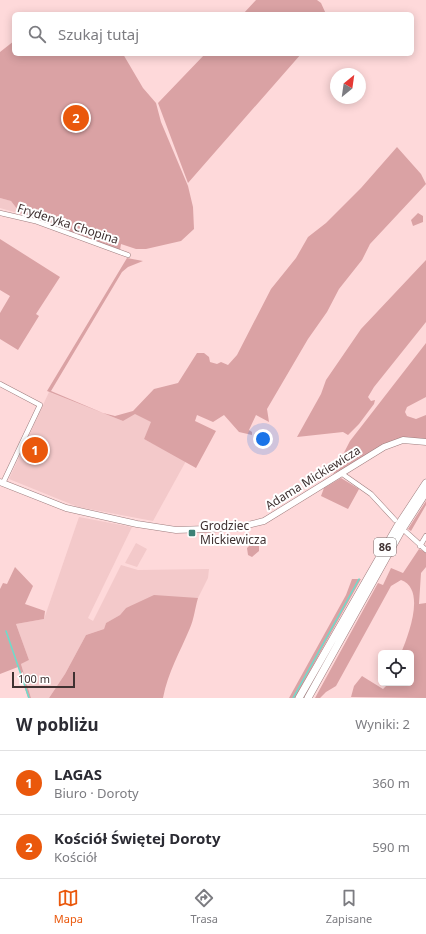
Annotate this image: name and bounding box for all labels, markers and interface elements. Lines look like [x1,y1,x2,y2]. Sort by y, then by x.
search box [12,12,414,56]
icon: search [26,23,48,45]
text: Szukaj tutaj [58,24,139,44]
north arrow [330,68,366,104]
pin: 2 [63,103,89,133]
street label: Fryderyka Chopina [15,199,121,248]
your location [253,429,273,449]
pin: 1 [22,435,48,465]
street label: Adama Mickiewicza [262,441,364,514]
place label: Grodziec Mickiewicza [200,517,266,548]
marker: Grodziec Mickiewicza [187,528,197,538]
road number: 86 [374,538,396,556]
map controls [378,650,414,686]
button: locate [378,650,414,686]
scale bar [12,670,75,689]
text: 100 m [18,671,50,686]
text: W pobliżu [16,713,99,736]
text: Wyniki: 2 [355,715,410,733]
text: LAGAS [54,764,102,784]
text: 1 [25,774,33,792]
text: 360 m [372,774,410,792]
text: Biuro · Doroty [54,784,139,802]
text: Kościół Świętej Doroty [54,828,220,848]
text: 2 [25,838,33,856]
text: 590 m [372,838,410,856]
text: Kościół [54,848,97,866]
tab: Mapa [54,887,83,926]
tab: Trasa [191,887,218,926]
tab: Zapisane [326,887,372,926]

